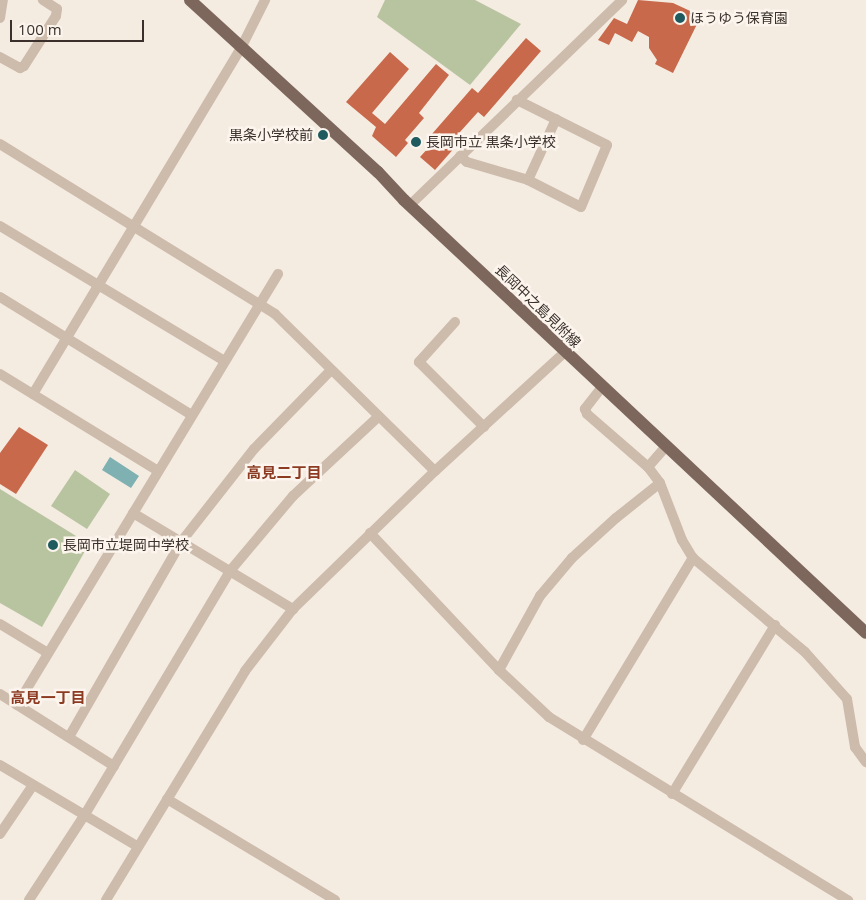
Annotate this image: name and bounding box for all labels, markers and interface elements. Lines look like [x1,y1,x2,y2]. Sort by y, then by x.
scale bar [12,10,146,42]
place label: ほうゆう保育園 [690,10,788,26]
marker: ほうゆう保育園 [674,12,686,24]
text: 100 m [18,19,62,39]
place label: 黒条小学校前 [229,127,313,143]
marker: 黒条小学校前 [317,129,329,141]
place label: 長岡市立 黒条小学校 [426,134,556,150]
marker: 長岡市立 黒条小学校 [410,136,422,148]
street label: 長岡中之島見附線 [492,261,584,351]
district label: 高見二丁目 [247,464,321,482]
place label: 長岡市立堤岡中学校 [63,537,189,553]
marker: 長岡市立堤岡中学校 [47,539,59,551]
district label: 高見一丁目 [11,689,85,707]

